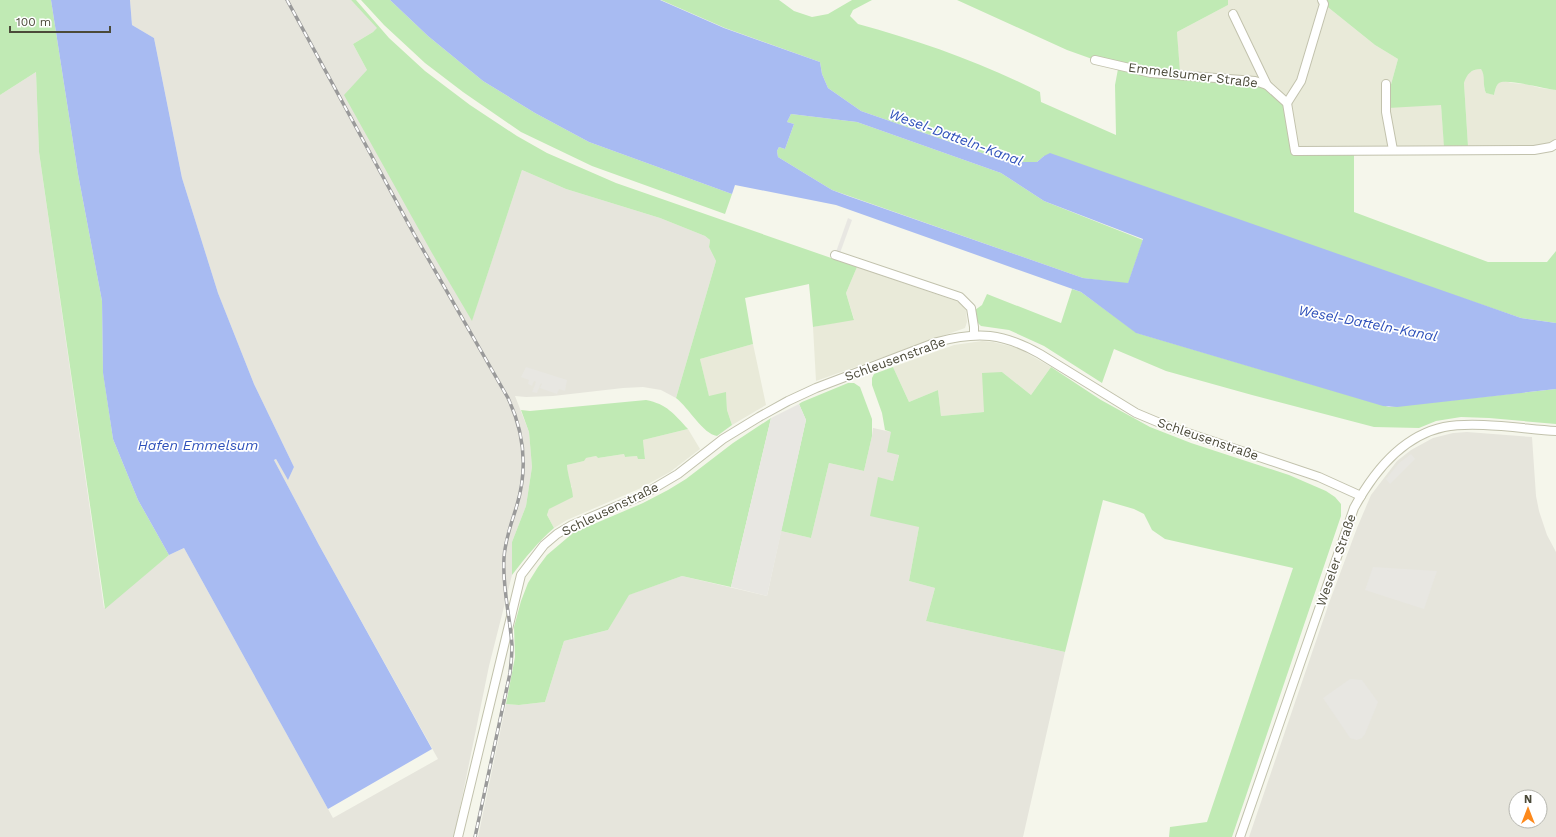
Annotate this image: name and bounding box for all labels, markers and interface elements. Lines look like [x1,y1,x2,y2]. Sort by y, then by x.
scale bar [10,8,110,34]
text: 100 m [16,15,51,29]
street label: Emmelsumer Straße [1127,60,1259,90]
water label: Wesel-Datteln-Kanal [887,105,1025,169]
water label: Wesel-Datteln-Kanal [1297,302,1439,344]
street label: Schleusenstraße [843,334,947,384]
street label: Schleusenstraße [1156,415,1260,463]
water label: Hafen Emmelsum [138,437,258,453]
street label: Schleusenstraße [559,479,661,539]
street label: Weseler Straße [1313,512,1359,608]
north arrow [1508,789,1548,829]
text: N [1524,793,1532,806]

